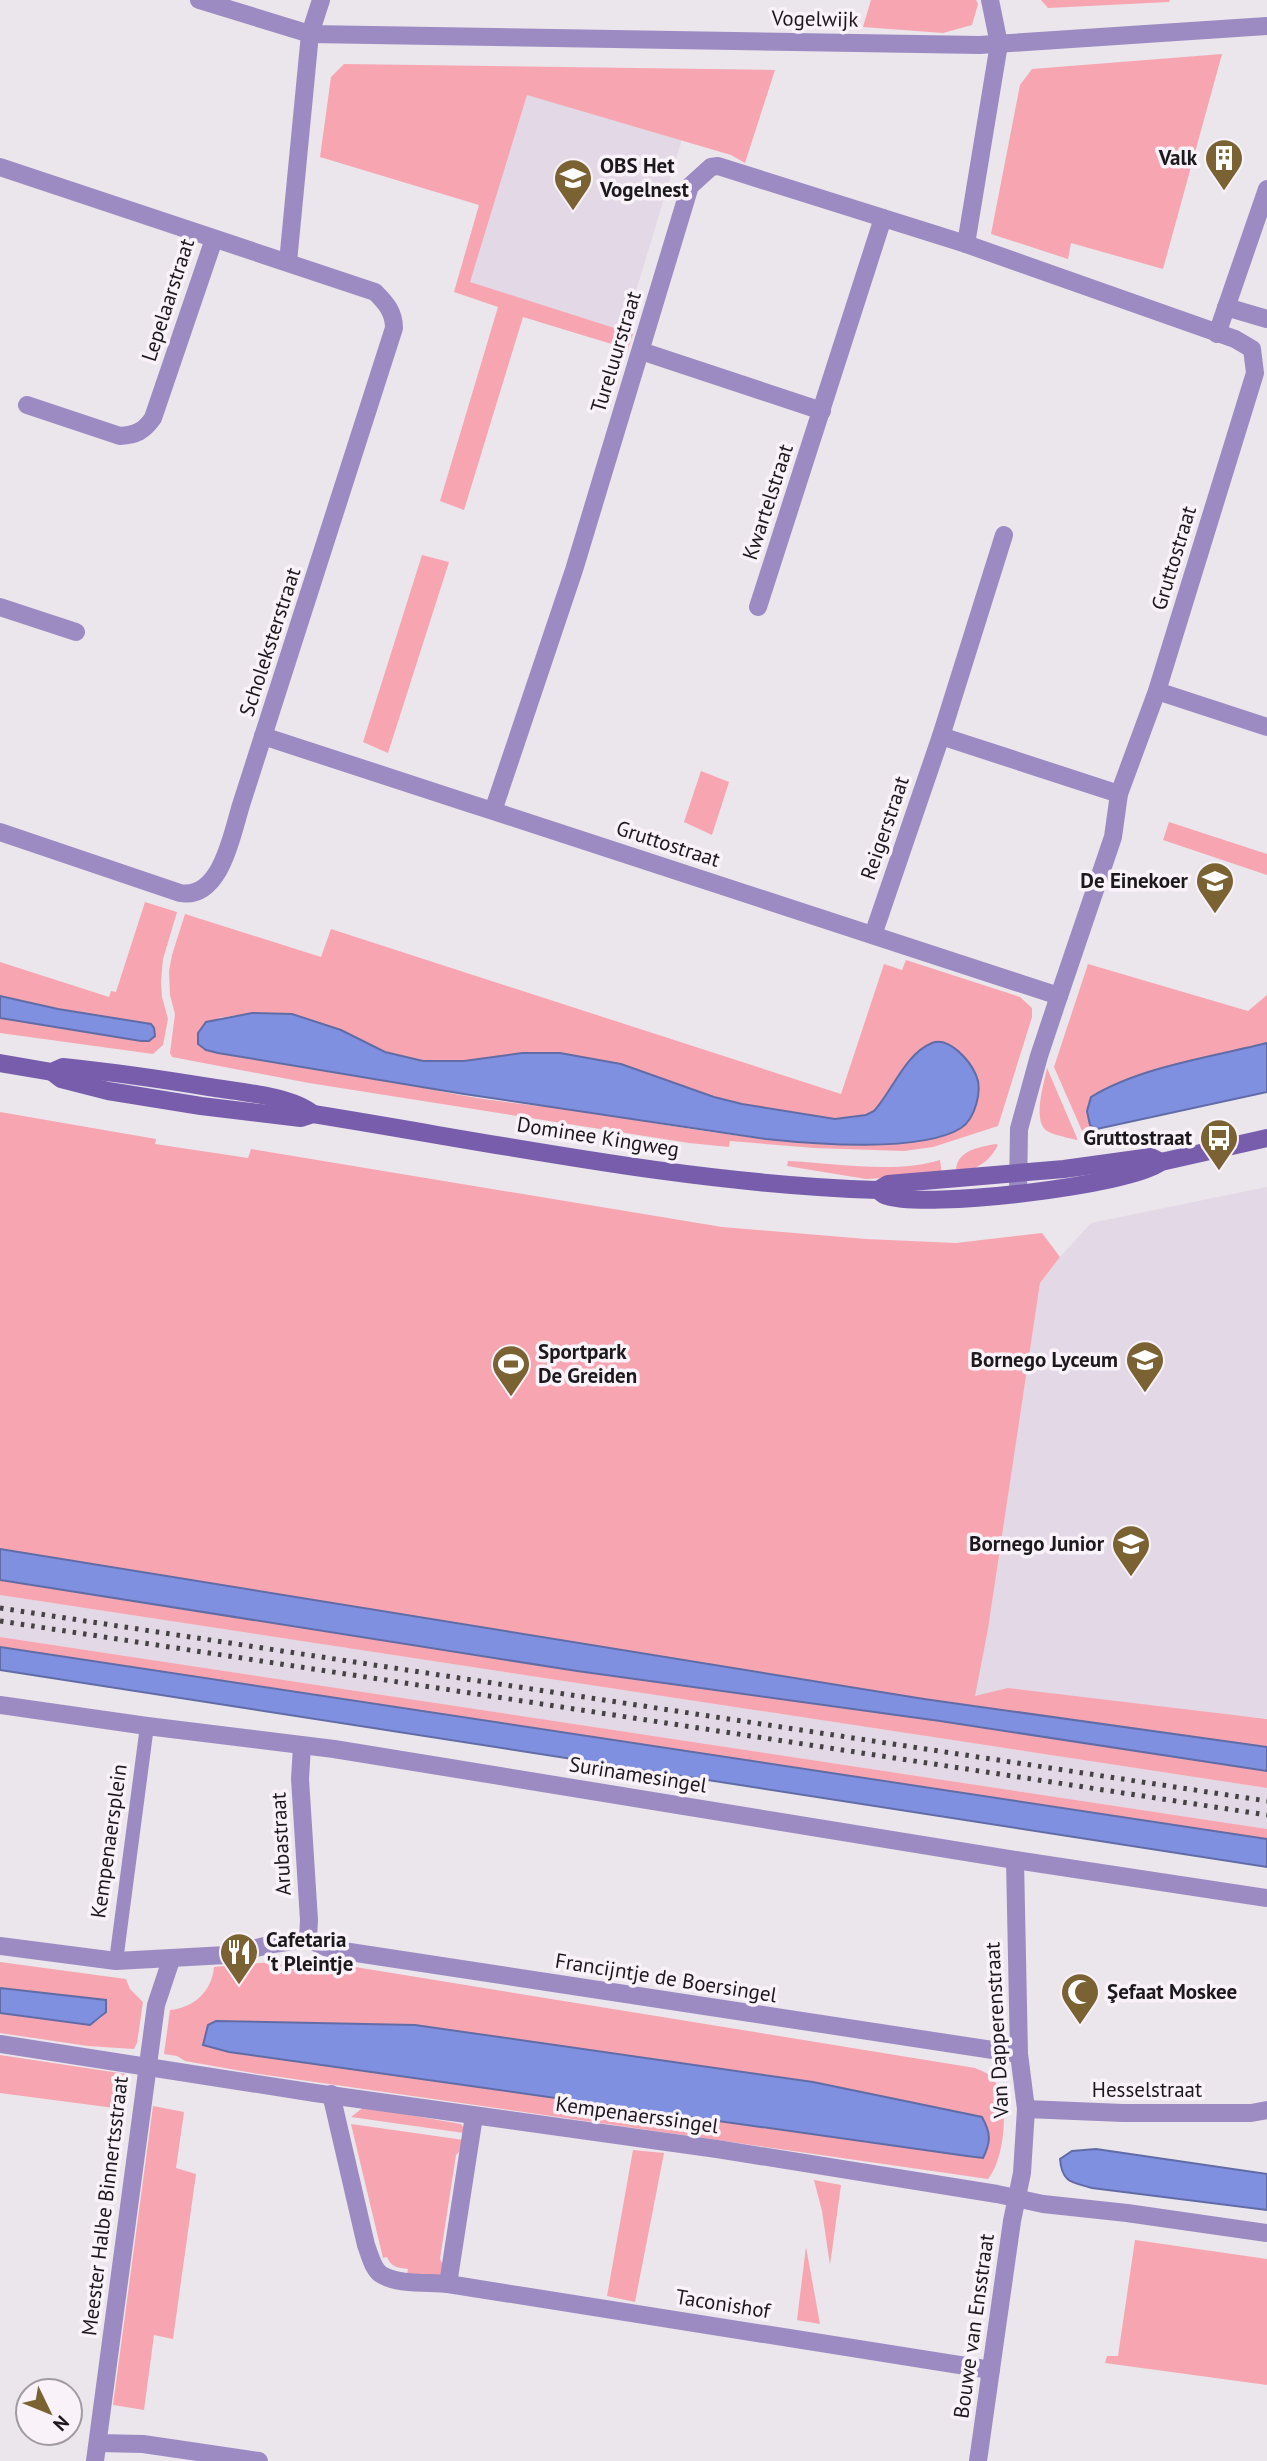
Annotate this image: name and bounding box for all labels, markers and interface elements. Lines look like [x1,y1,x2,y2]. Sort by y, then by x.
street label: Vogelwijk [770,4,859,33]
building icon: Valk [1203,137,1245,192]
place label: Valk [1158,144,1198,171]
place label: OBS Het Vogelnest [599,152,689,203]
school or university icon: OBS Het Vogelnest [552,157,594,212]
street label: Lepelaarstraat [135,235,200,365]
street label: Tureluurstraat [584,288,647,416]
street label: Kwartelstraat [736,441,799,563]
street label: Gruttostraat [1145,502,1202,613]
street label: Scholeksterstraat [233,564,306,720]
street label: Reigerstraat [854,772,915,883]
street label: Gruttostraat [613,814,724,873]
school or university icon: De Einekoer [1194,860,1236,915]
place label: De Einekoer [1080,867,1189,894]
street label: Dominee Kingweg [515,1110,681,1163]
bus stop icon: Gruttostraat [1198,1117,1240,1172]
place label: Gruttostraat [1083,1124,1193,1151]
place label: Sportpark De Greiden [538,1338,637,1389]
school or university icon: Bornego Lyceum [1124,1339,1166,1394]
sports icon: Sportpark De Greiden [490,1343,532,1398]
place label: Bornego Lyceum [971,1346,1118,1373]
school or university icon: Bornego Junior [1110,1523,1152,1578]
place label: Bornego Junior [969,1530,1105,1557]
street label: Surinamesingel [567,1750,709,1799]
street label: Kempenaersplein [84,1762,133,1920]
street label: Arubastraat [264,1792,297,1896]
place label: Cafetaria 't Pleintje [266,1926,353,1977]
restaurant icon: Cafetaria 't Pleintje [218,1931,260,1986]
street label: Van Dapperenstraat [978,1941,1015,2120]
street label: Francijntje de Boersingel [553,1947,779,2008]
mosque icon: Şefaat Moskee [1059,1971,1101,2026]
place label: Şefaat Moskee [1107,1978,1237,2005]
street label: Meester Halbe Binnertsstraat [75,2075,134,2337]
street label: Hesselstraat [1092,2076,1202,2103]
street label: Kempenaerssingel [554,2090,720,2139]
street label: Bouwe van Ensstraat [947,2232,1000,2420]
street label: Taconishof [674,2283,774,2324]
north arrow [14,2377,84,2447]
text: N [48,2411,74,2436]

